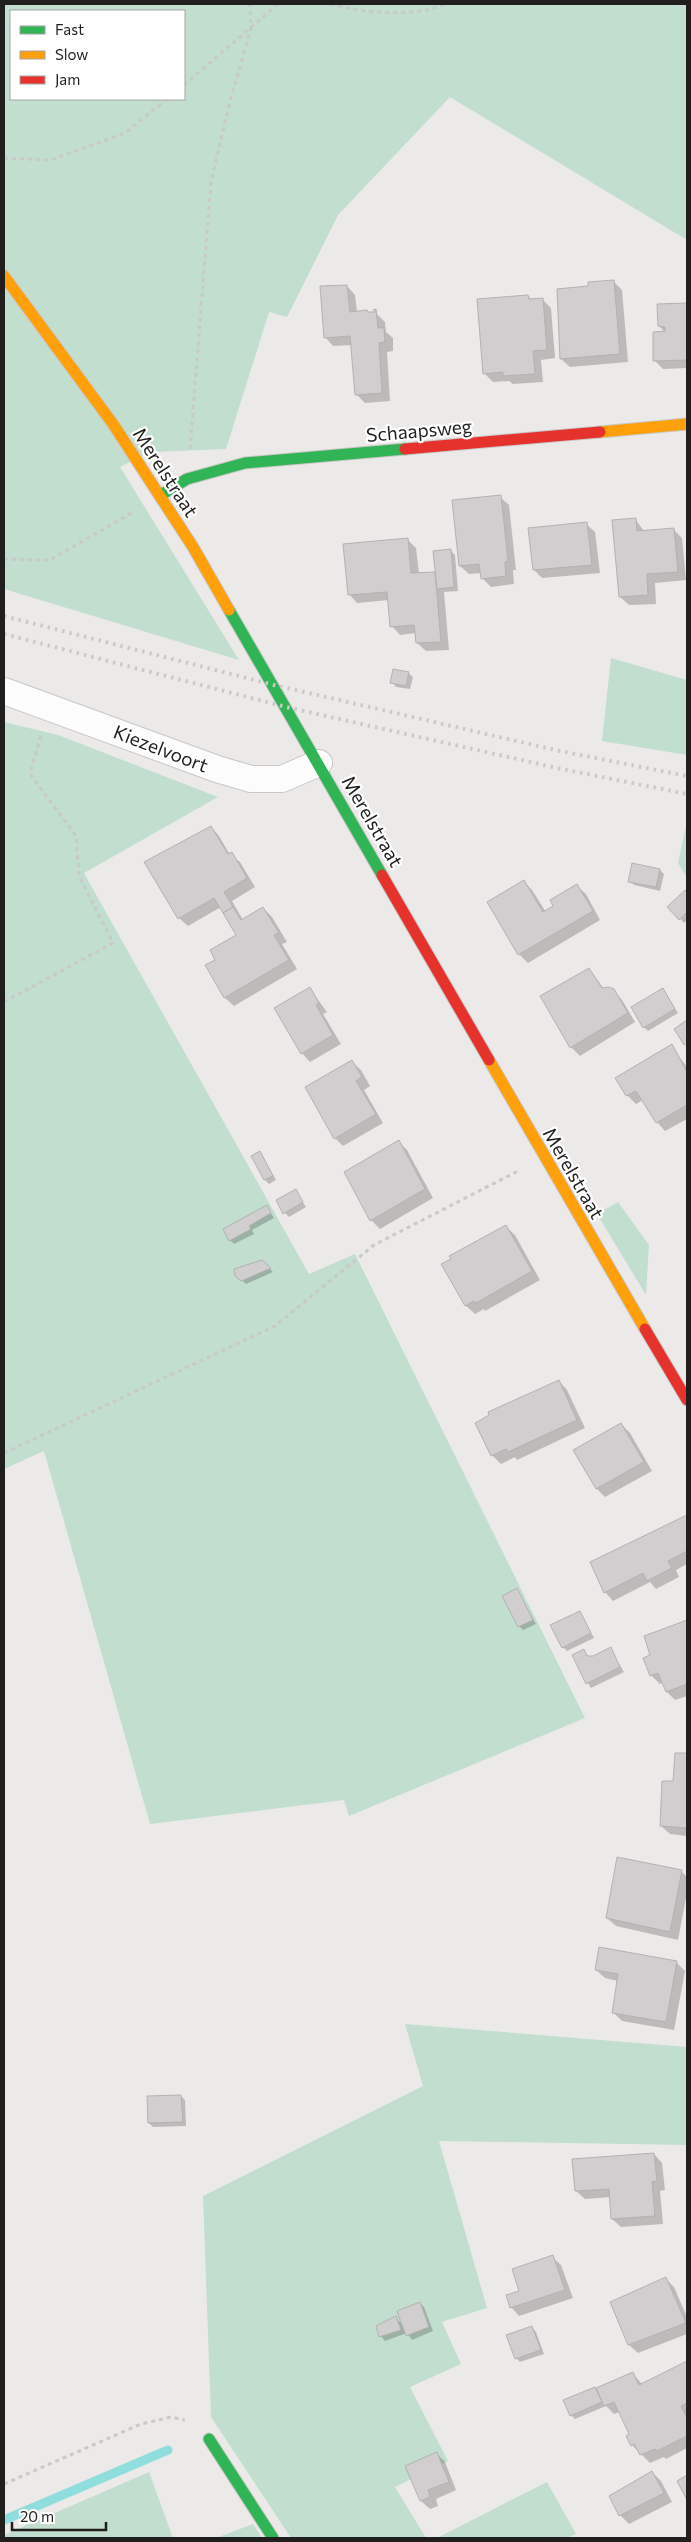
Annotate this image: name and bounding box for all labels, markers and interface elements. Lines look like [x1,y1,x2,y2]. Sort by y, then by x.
legend [10,10,185,100]
text: Fast [55,20,84,38]
text: Slow [55,45,88,63]
text: Jam [55,70,80,88]
street label: Schaapsweg [365,414,473,446]
street label: Merelstraat [129,423,203,521]
street label: Kiezelvoort [110,719,212,777]
street label: Merelstraat [338,771,408,871]
street label: Merelstraat [539,1123,609,1223]
scale bar [12,2500,106,2532]
text: 20 m [20,2507,54,2525]

